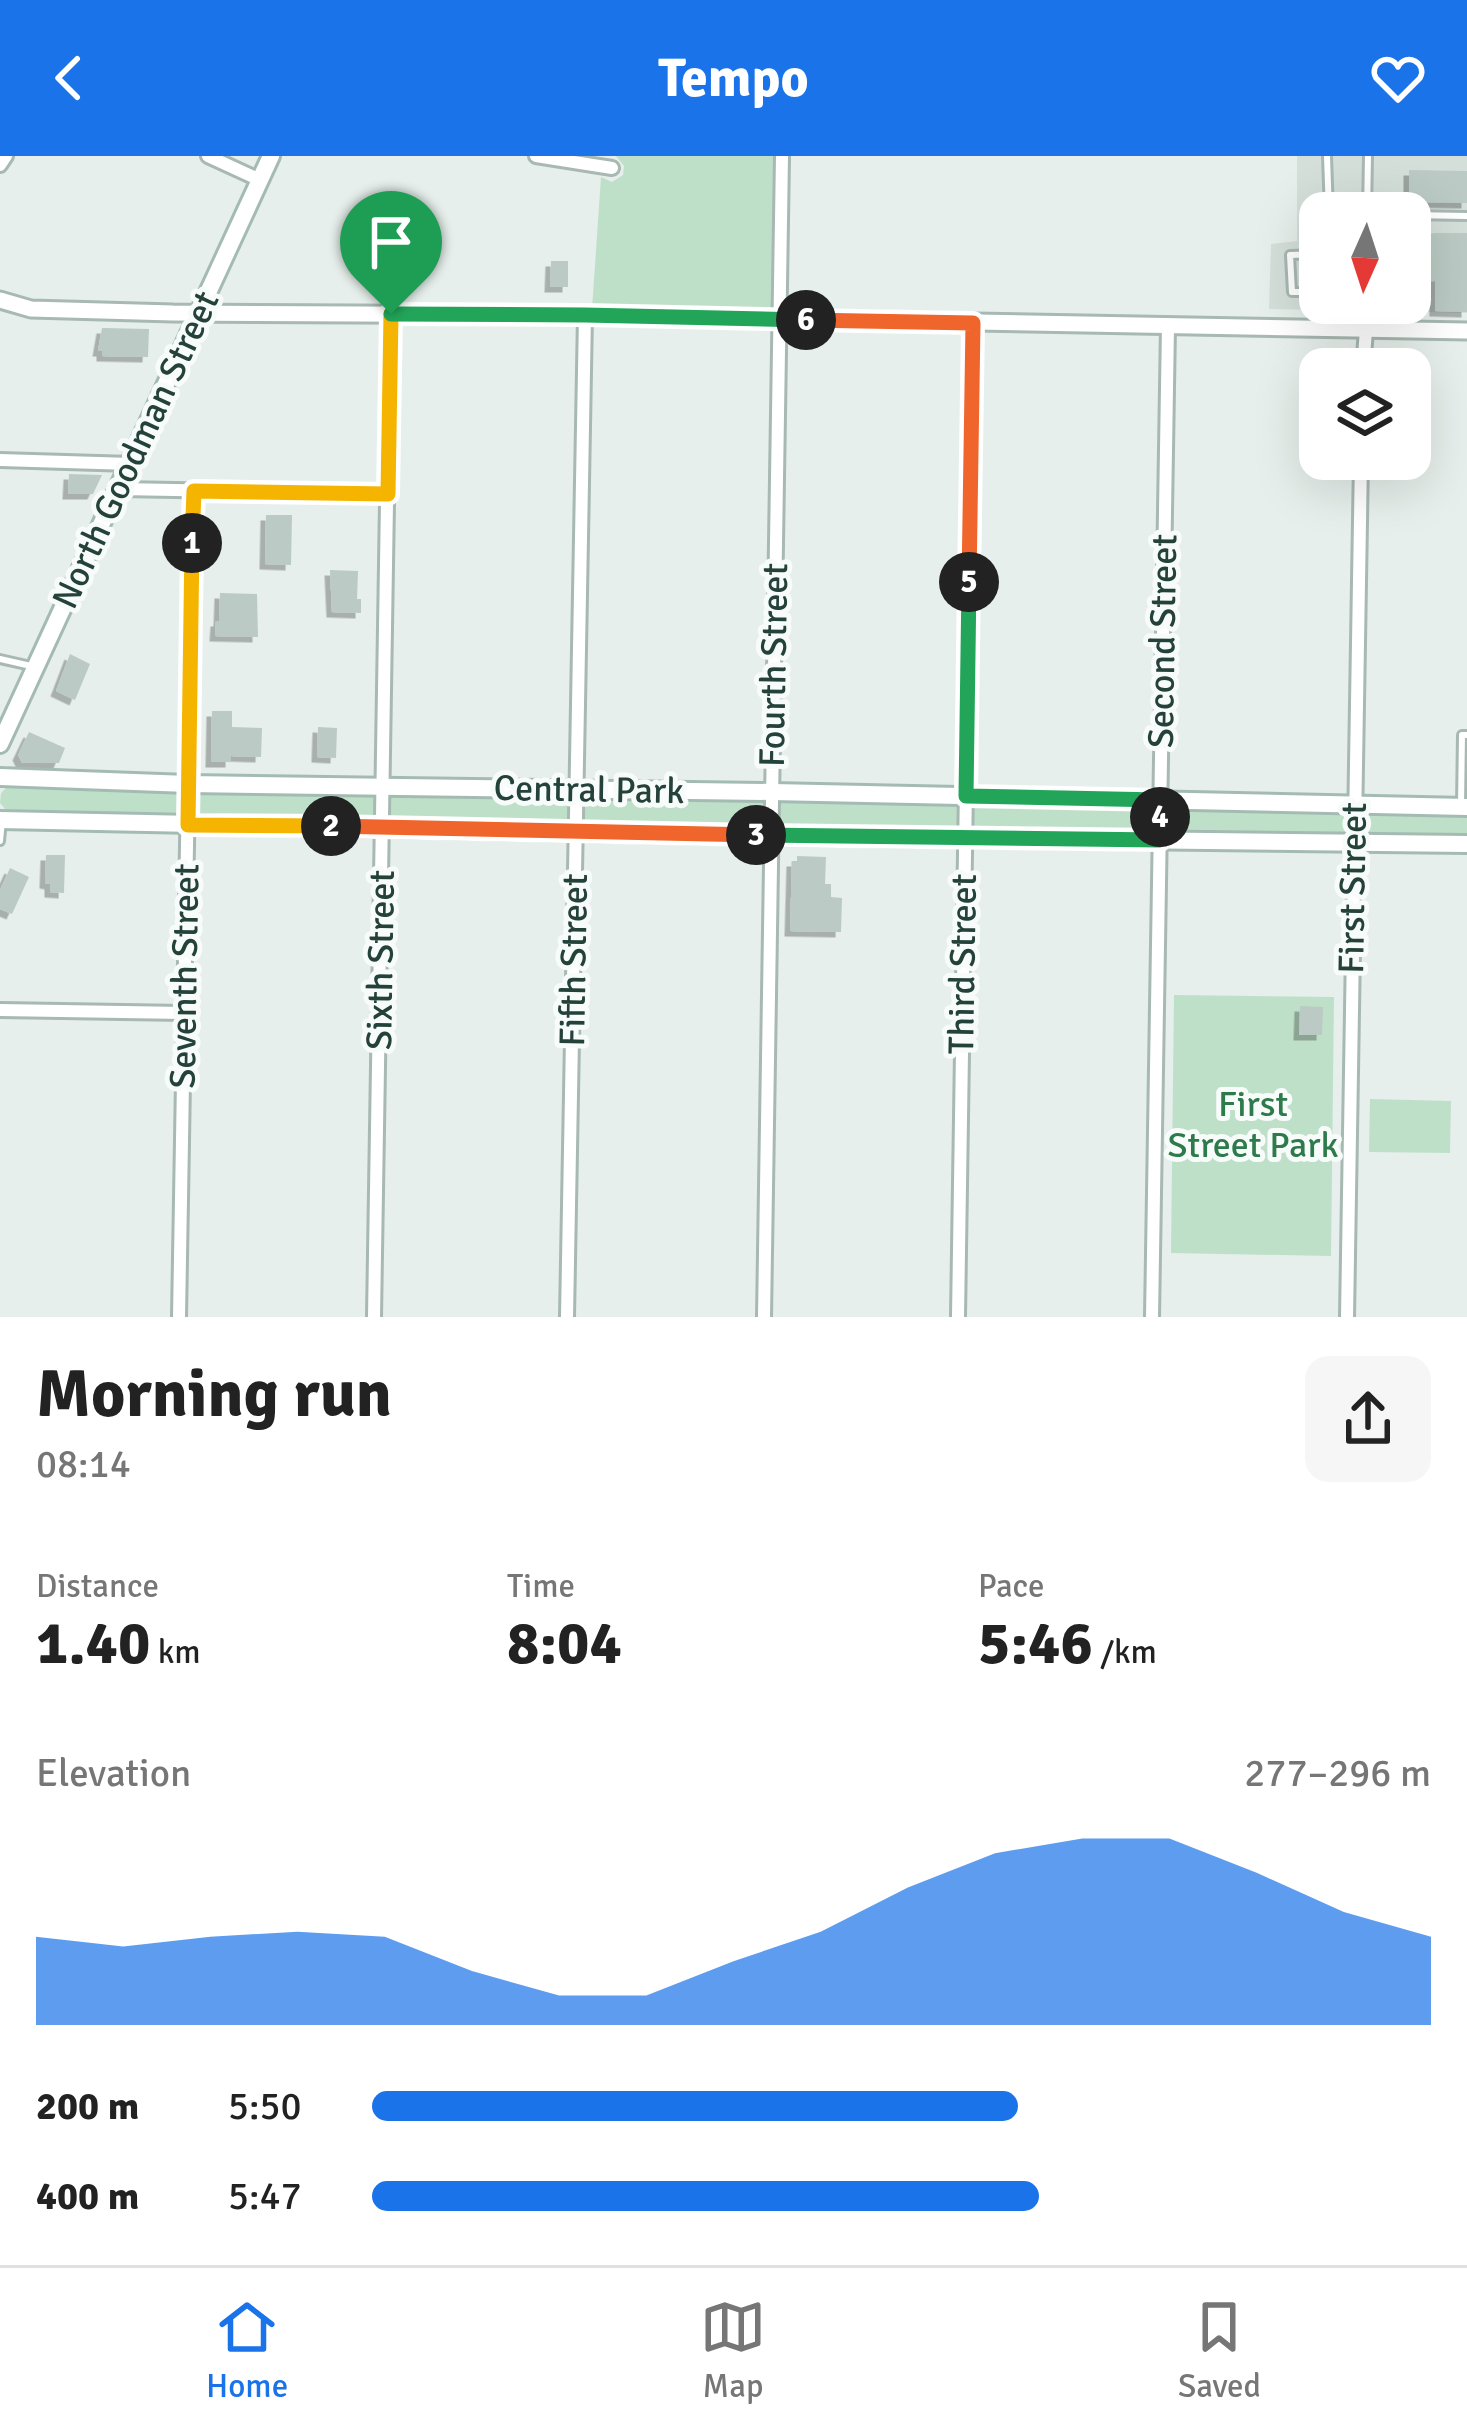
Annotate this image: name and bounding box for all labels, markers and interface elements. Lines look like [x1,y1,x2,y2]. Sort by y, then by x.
icon: back [36,45,102,111]
text: Tempo [658,45,809,112]
icon: heart [1365,45,1431,111]
pin [340,191,442,314]
north arrow [1299,192,1431,324]
map controls [1299,192,1431,480]
icon: arrive [358,209,424,275]
street label: North Goodman Street [43,284,229,616]
pin: 6 [776,290,836,350]
text: 6 [797,299,815,340]
button: layers [1299,348,1431,480]
pin: 1 [162,513,222,573]
text: 1 [183,522,201,563]
street label: Second Street [1139,534,1187,748]
pin: 5 [939,552,999,612]
text: 5 [960,561,978,602]
street label: Fourth Street [750,563,798,767]
street label: Central Park [493,766,685,814]
pin: 4 [1130,787,1190,847]
pin: 2 [301,796,361,856]
text: 4 [1151,796,1169,837]
street label: First Street [1329,802,1377,974]
text: 2 [322,805,340,846]
pin: 3 [726,805,786,865]
text: 3 [747,814,765,855]
street label: Seventh Street [161,863,209,1089]
street label: Sixth Street [357,870,405,1050]
street label: Fifth Street [550,873,598,1047]
street label: Third Street [939,873,987,1055]
park label: First Street Park [1168,1082,1338,1168]
text: Morning run [36,1354,392,1435]
button: share [1305,1356,1431,1482]
text: 08:14 [36,1440,131,1488]
text: Distance [36,1566,159,1607]
text: Time [507,1566,575,1607]
text: Pace [978,1566,1044,1607]
text: 1.40 [36,1607,150,1681]
text: 8:04 [507,1607,622,1681]
text: 5:46 [978,1607,1093,1681]
text: km [150,1632,201,1673]
text: /km [1093,1632,1157,1673]
text: Elevation [36,1749,191,1797]
text: 277–296 m [1244,1749,1431,1797]
text: 200 m [36,2082,139,2130]
text: 5:50 [228,2082,302,2130]
text: 400 m [36,2172,139,2220]
text: 5:47 [228,2172,302,2220]
tab: Home [206,2294,288,2407]
tab: Map [700,2294,766,2407]
tab: Saved [1178,2294,1261,2407]

